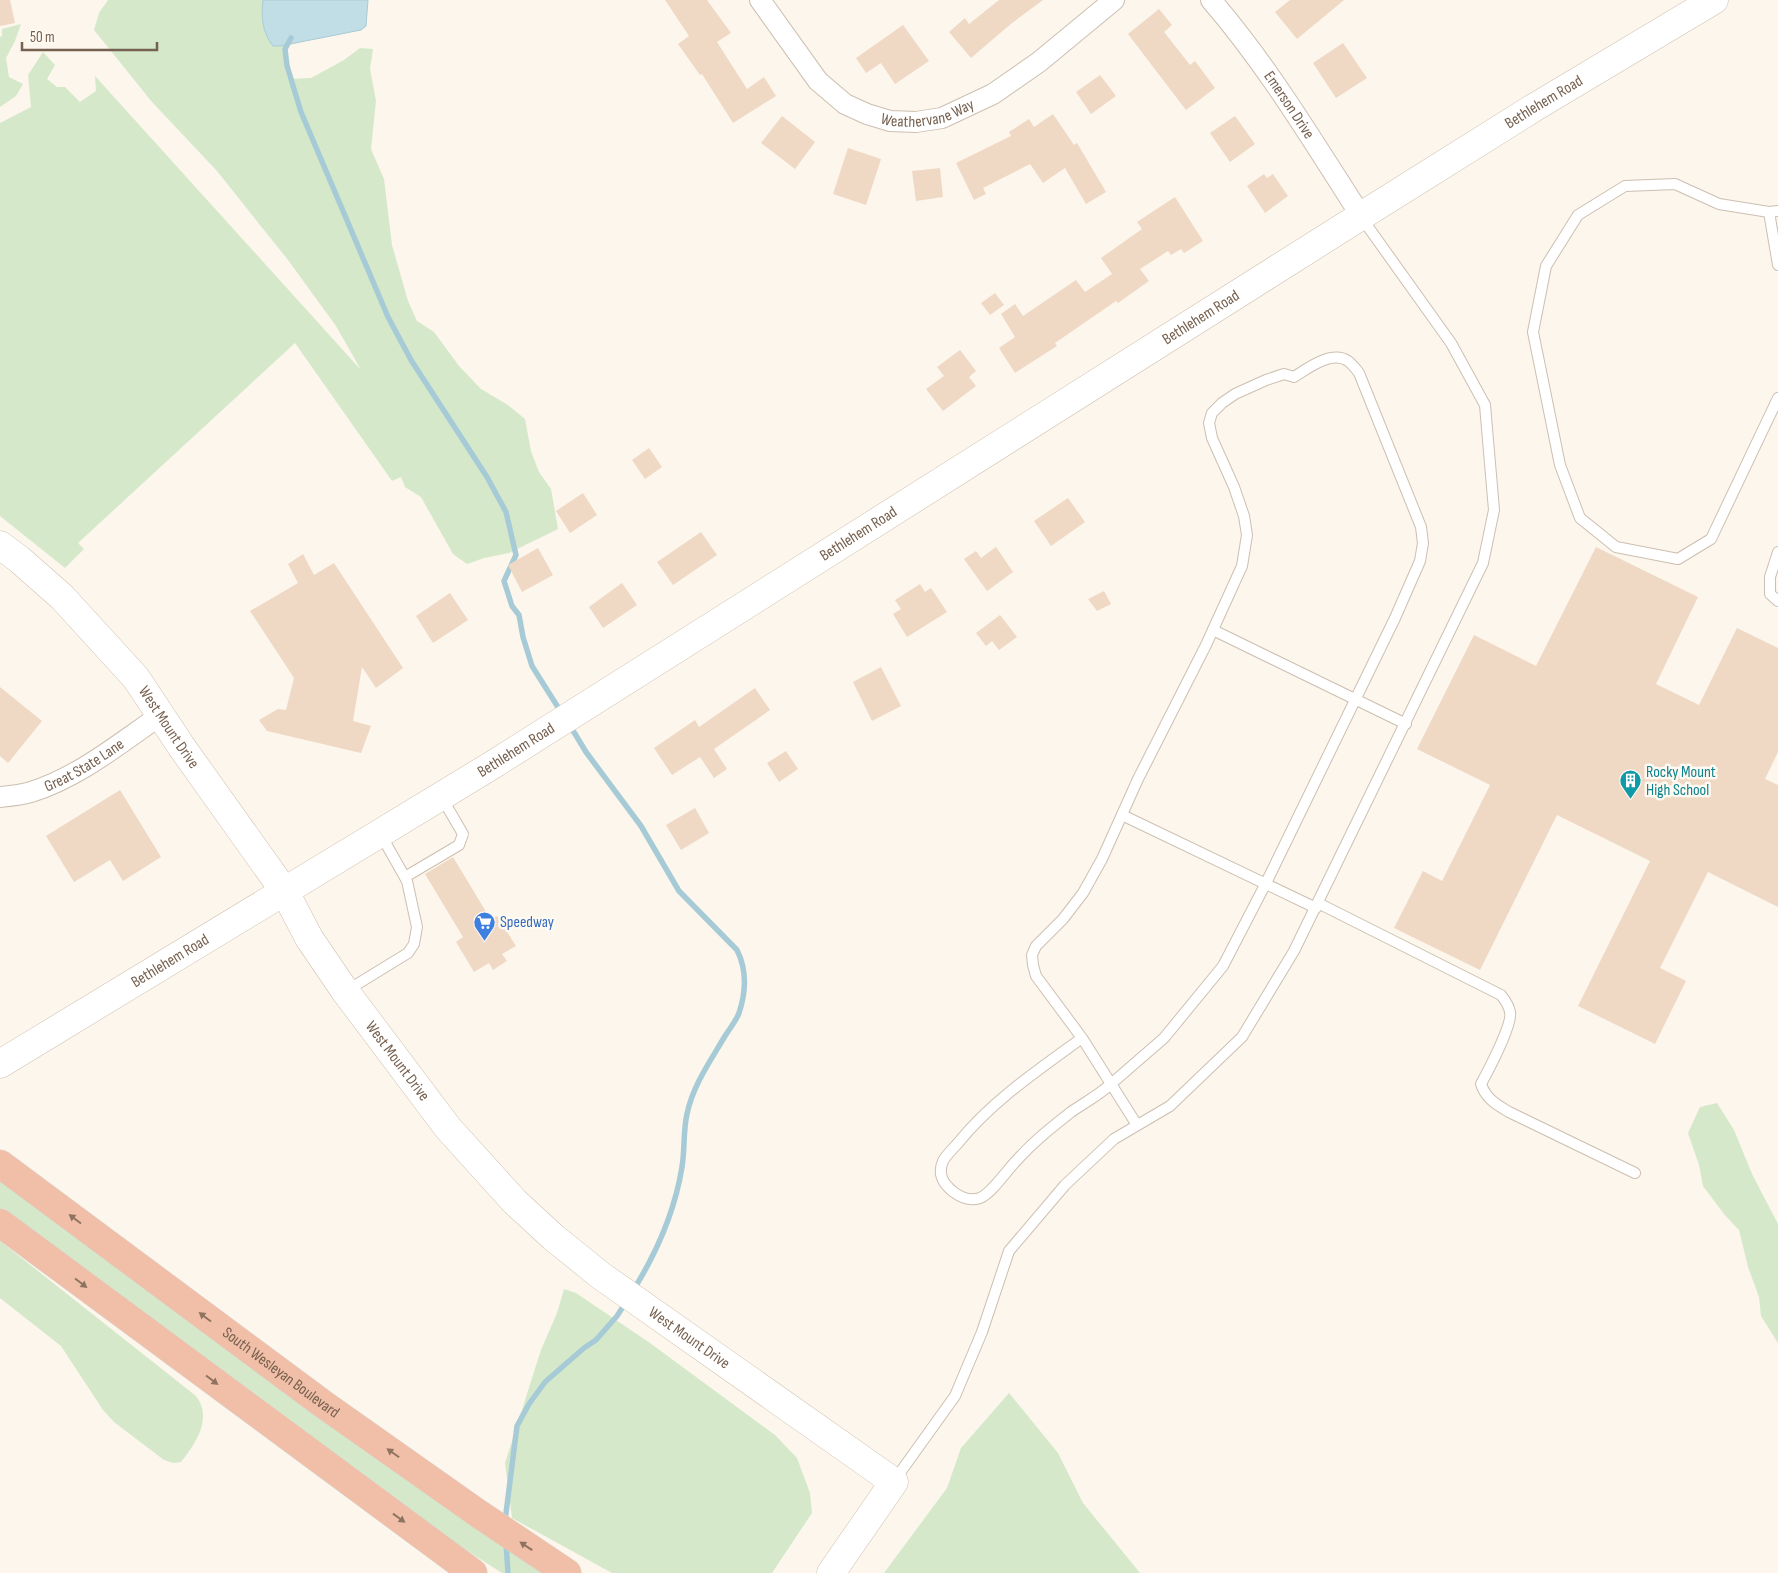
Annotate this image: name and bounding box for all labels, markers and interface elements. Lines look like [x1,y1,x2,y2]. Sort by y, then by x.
scale bar [22,20,158,52]
text: 50 m [30,28,55,47]
street label: Emerson Drive [1260,67,1319,142]
street label: Bethlehem Road [1501,71,1586,133]
street label: Weathervane Way [878,95,977,132]
street label: Bethlehem Road [1159,286,1243,349]
street label: Bethlehem Road [816,502,900,565]
street label: West Mount Drive [135,683,203,772]
street label: Bethlehem Road [474,719,558,781]
street label: Great State Lane [41,735,128,796]
place label: Rocky Mount High School [1646,763,1716,800]
building icon: Rocky Mount High School [1618,769,1642,800]
supermarket icon: Speedway [472,910,496,941]
place label: Speedway [500,913,554,932]
street label: Bethlehem Road [128,930,212,992]
street label: West Mount Drive [361,1017,434,1105]
one-way arrow [69,1214,82,1225]
one-way arrow [74,1278,87,1289]
street label: West Mount Drive [645,1303,734,1373]
one-way arrow [199,1311,212,1322]
street label: South Wesleyan Boulevard [219,1323,343,1422]
one-way arrow [205,1375,219,1385]
one-way arrow [386,1448,400,1458]
one-way arrow [392,1513,405,1524]
one-way arrow [520,1541,533,1551]

